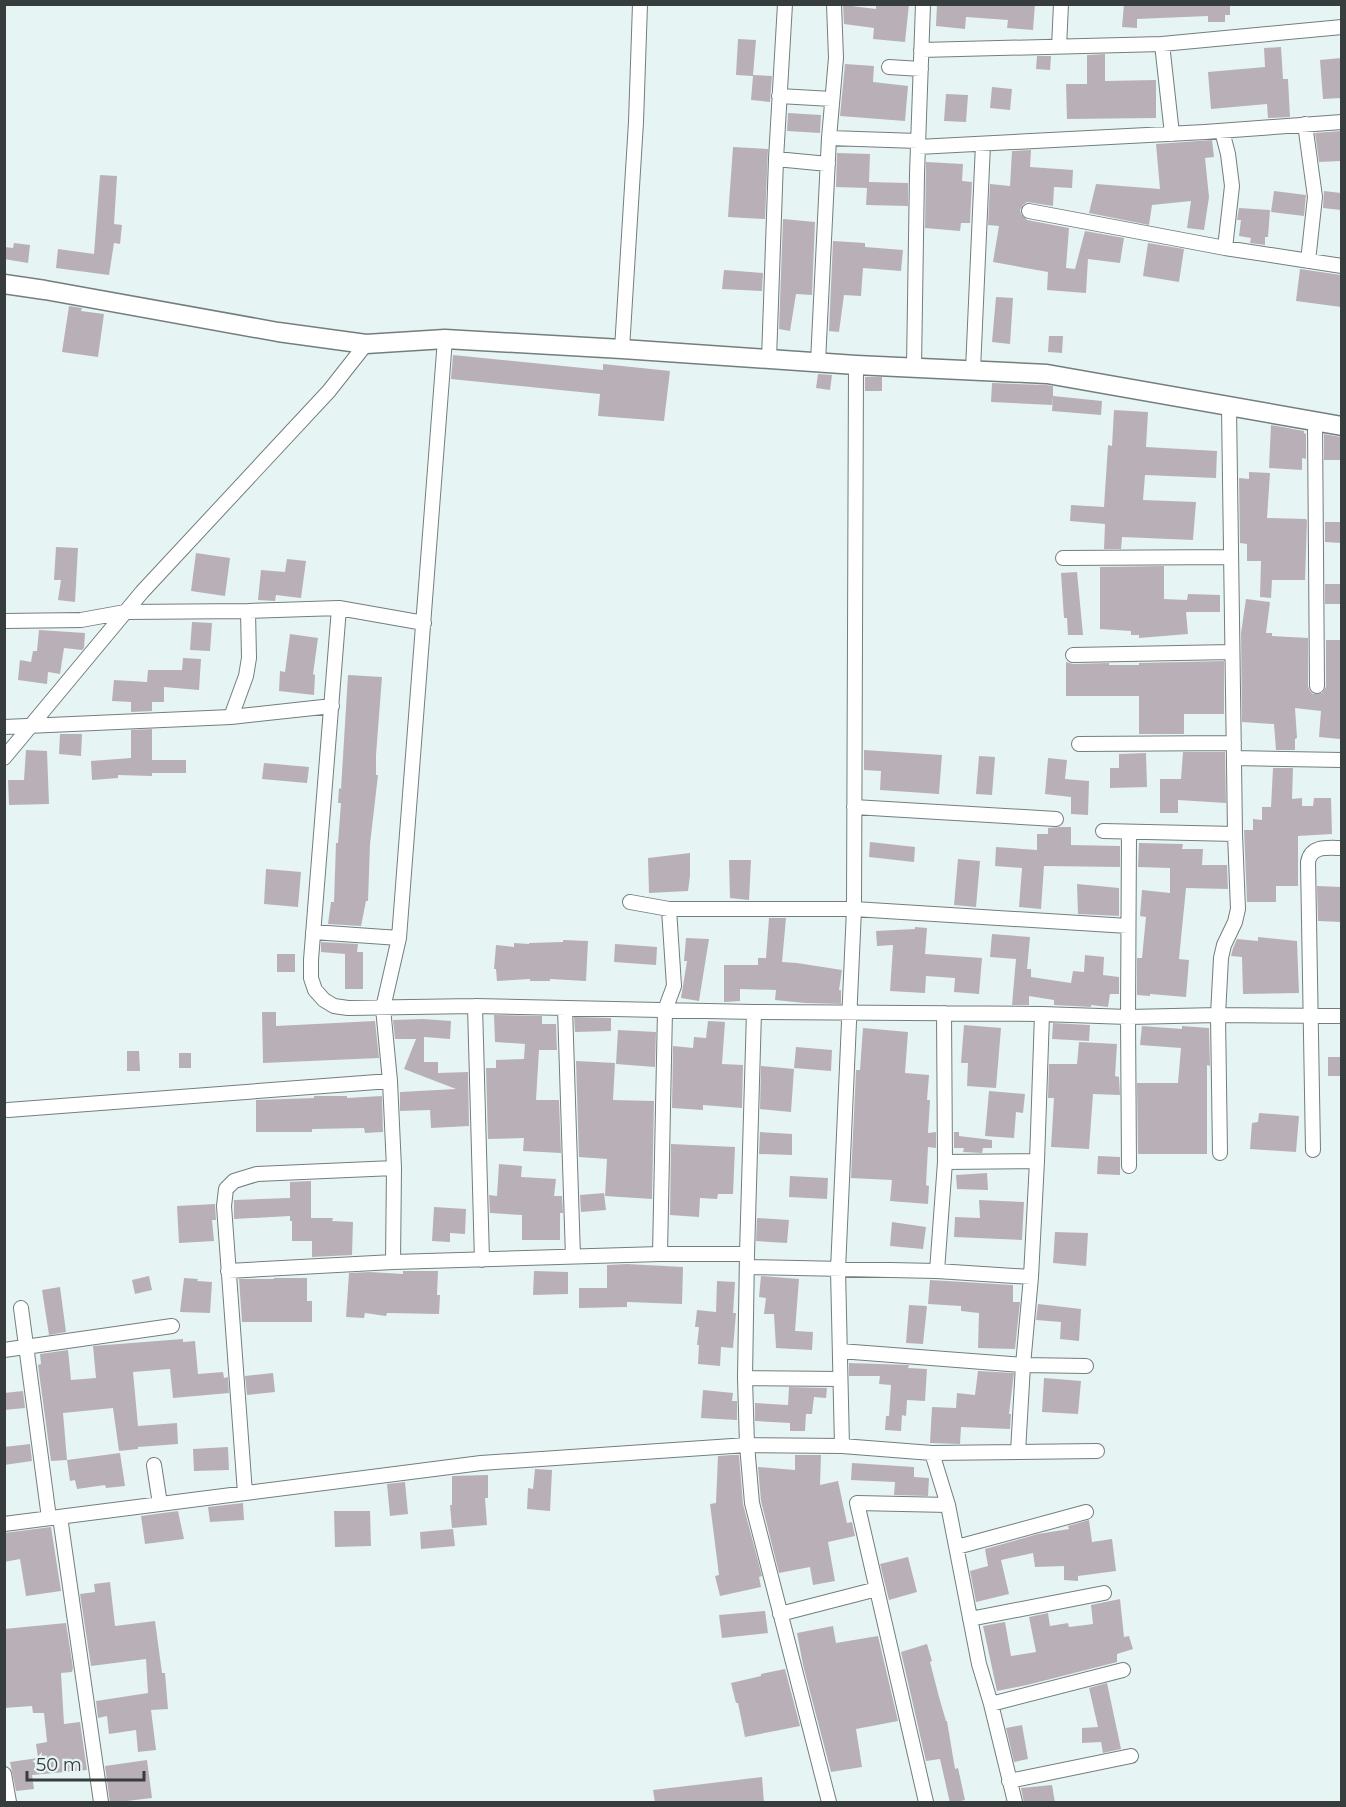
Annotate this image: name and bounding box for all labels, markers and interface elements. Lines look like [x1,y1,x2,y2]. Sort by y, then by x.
scale bar [27,1744,144,1782]
text: 50 m [36,1754,82,1776]

